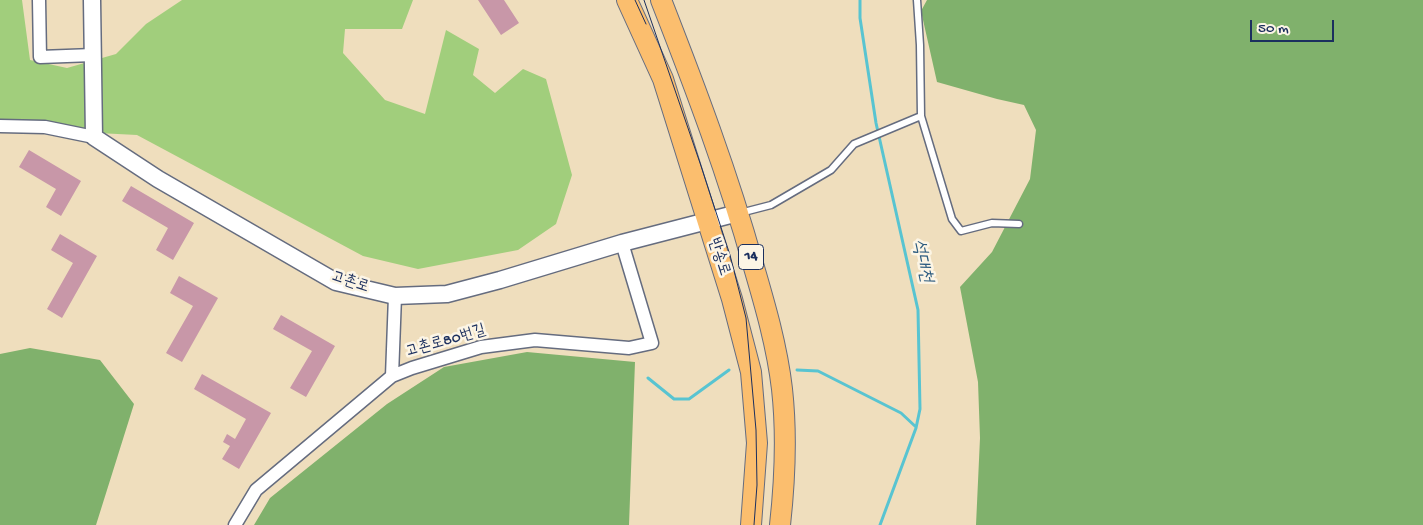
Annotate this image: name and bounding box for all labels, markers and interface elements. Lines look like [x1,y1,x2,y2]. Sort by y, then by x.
scale bar [1253,10,1337,42]
text: 50 m [1258,20,1289,38]
street label: 반송로 [703,236,733,278]
water label: 석대천 [906,238,936,284]
road number: 14 [738,244,764,270]
street label: 고촌로 [329,268,371,298]
street label: 고촌로80번길 [404,321,488,363]

